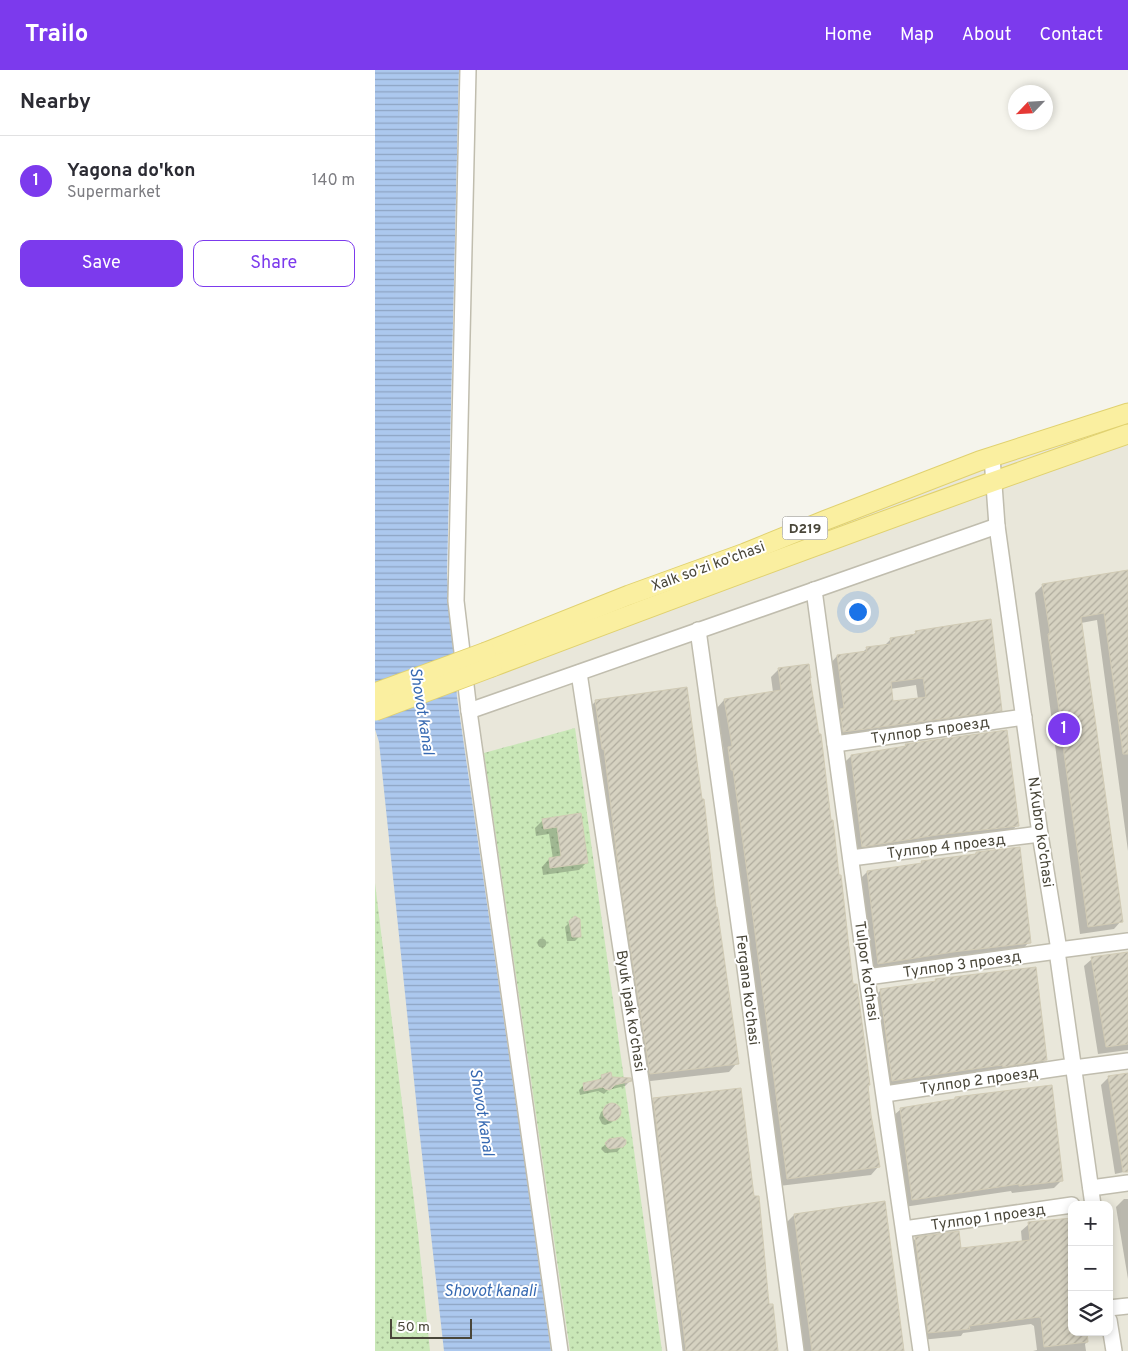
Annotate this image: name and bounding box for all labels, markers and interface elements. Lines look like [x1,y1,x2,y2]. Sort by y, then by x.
text: Trailo [25,20,88,50]
text: Home [824,24,872,47]
text: Map [900,24,934,47]
text: About [962,24,1011,47]
text: Contact [1039,24,1103,47]
north arrow [1008,85,1053,130]
text: Nearby [20,89,91,116]
text: Yagona do'kon [67,159,196,183]
text: 1 [33,171,39,191]
text: 140 m [312,171,355,191]
text: Supermarket [67,183,161,203]
button: Save [20,240,183,287]
button: Share [193,240,355,287]
road number: D219 [783,516,827,539]
street label: Xalk so'zi ko'chasi [649,538,768,597]
your location [845,599,871,625]
water label: Shovot kanal [404,666,438,757]
pin: 1 [1048,710,1080,748]
street label: Тулпор 5 проезд [870,714,991,749]
street label: N.Kubro ko'chasi [1022,776,1057,889]
street label: Тулпор 4 проезд [886,831,1007,864]
street label: Tulpor ko'chasi [849,920,882,1022]
street label: Fergana ko'chasi [730,934,763,1047]
street label: Тулпор 3 проезд [902,948,1022,983]
street label: Byuk ipak ko'chasi [611,949,649,1073]
street label: Тулпор 2 проезд [919,1064,1040,1099]
water label: Shovot kanal [464,1067,498,1158]
street label: Тулпор 1 проезд [930,1201,1047,1236]
map controls [1068,1201,1113,1336]
button: + [1068,1201,1113,1246]
button: − [1068,1246,1113,1291]
water label: Shovot kanali [444,1282,537,1302]
button: layers [1068,1291,1113,1336]
scale bar [390,1316,473,1339]
text: 50 m [397,1319,430,1336]

